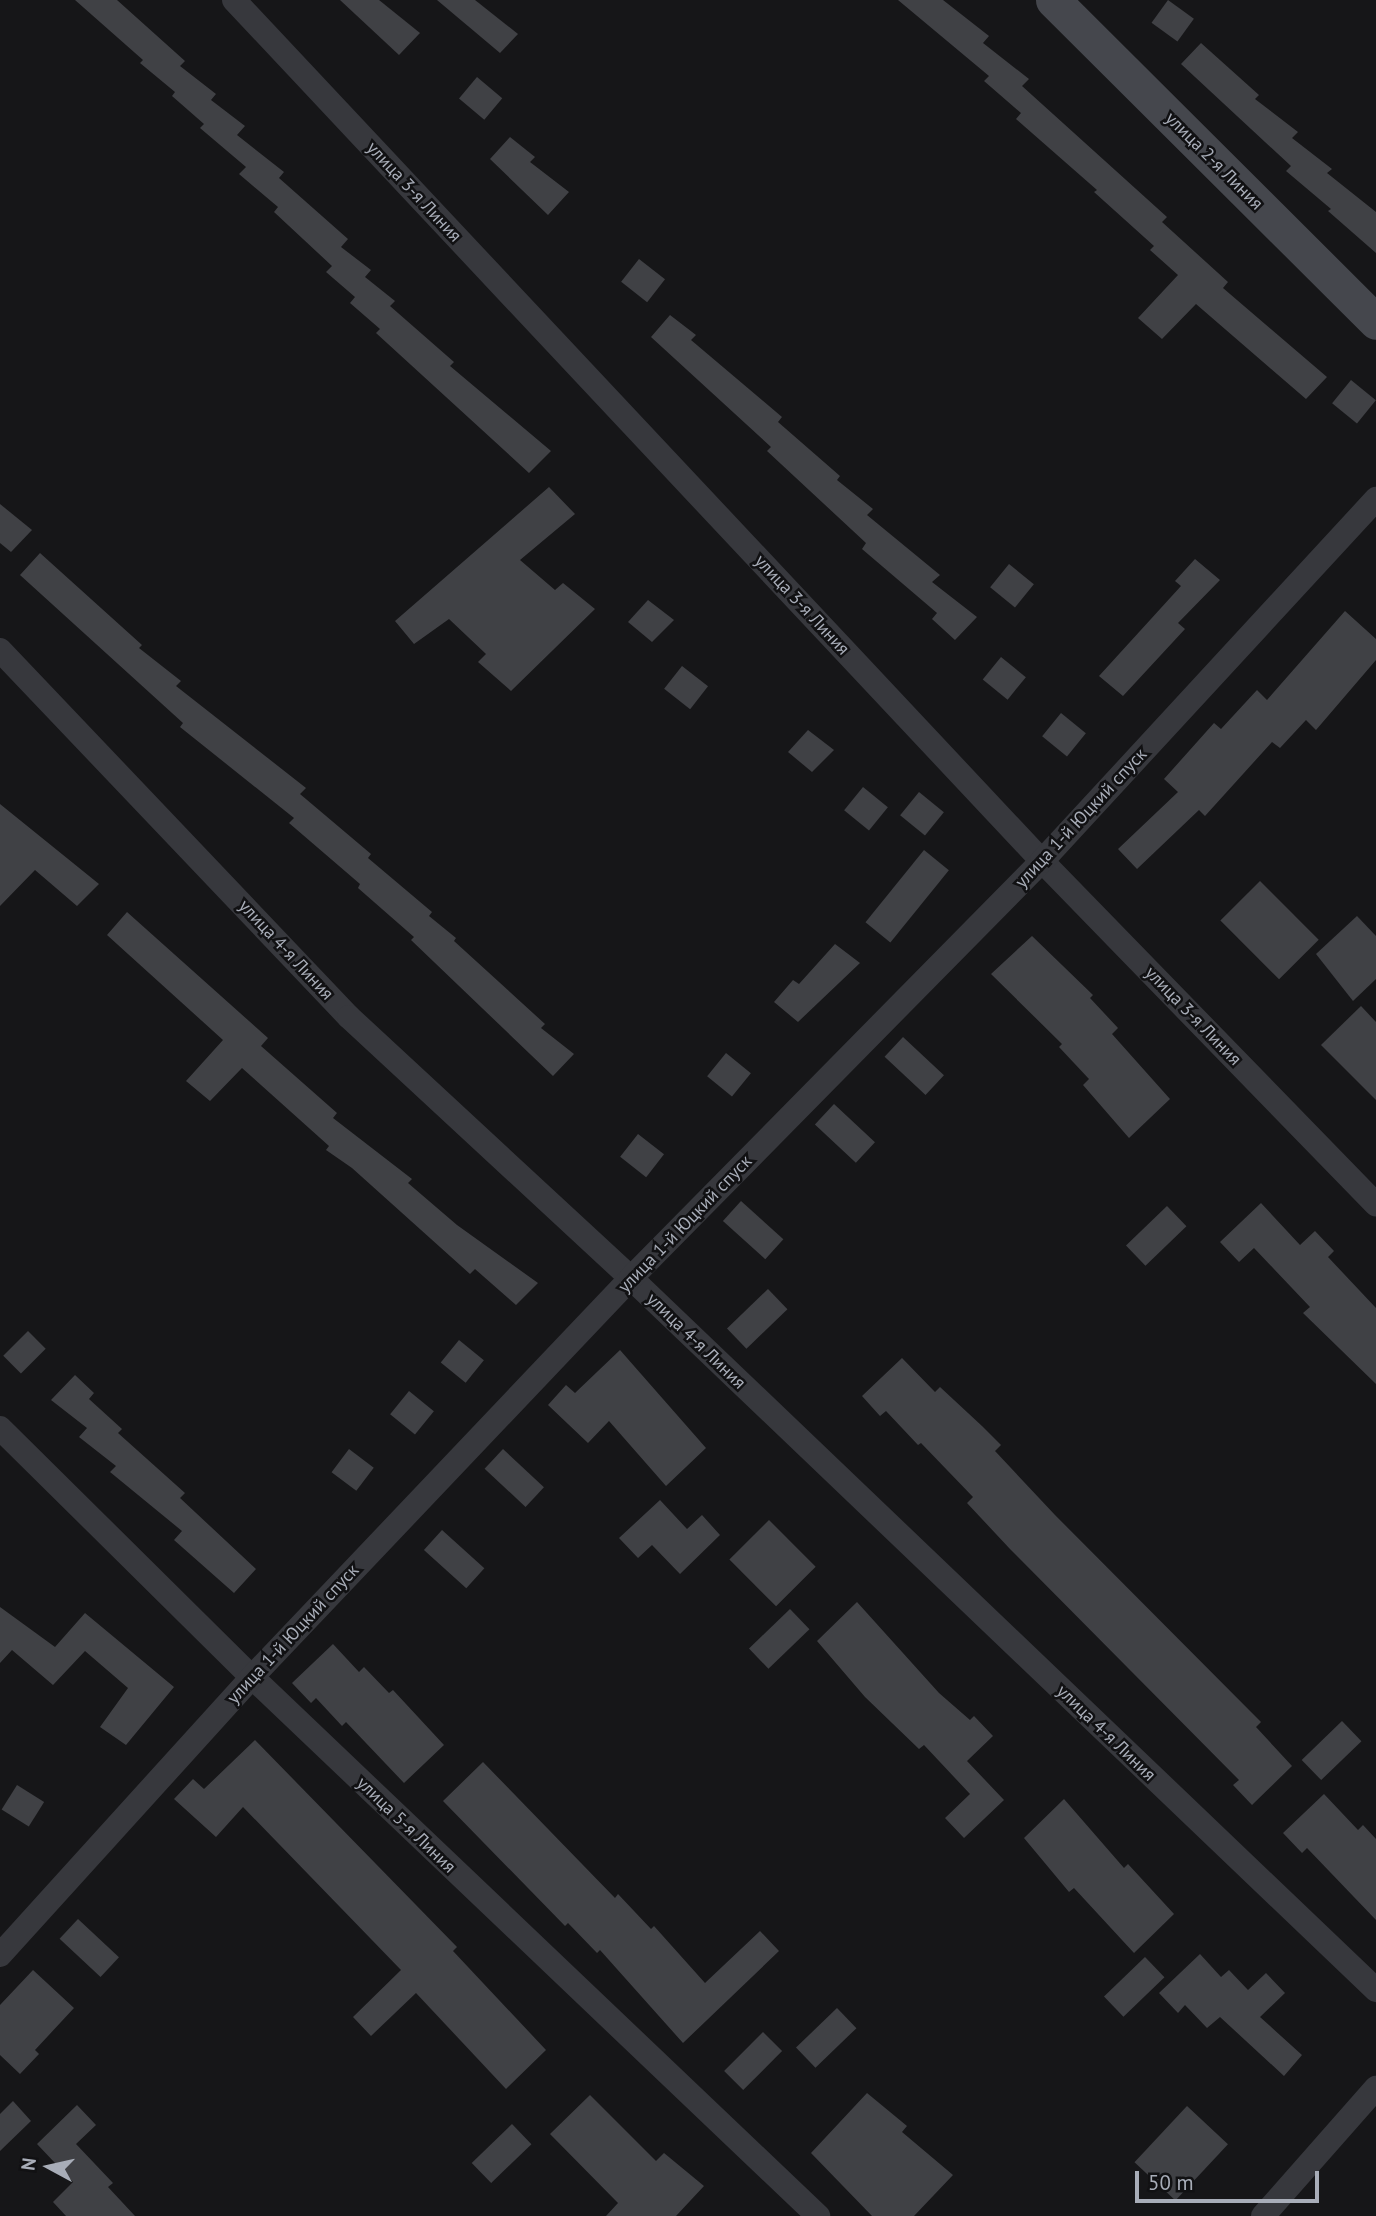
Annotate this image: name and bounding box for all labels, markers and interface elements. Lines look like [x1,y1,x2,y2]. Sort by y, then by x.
street label: улица 2-я Линия [1161,108,1267,214]
street label: улица 3-я Линия [362,137,466,247]
street label: улица 3-я Линия [750,550,854,660]
street label: улица 1-й Юцкий спуск [1011,744,1151,892]
street label: улица 4-я Линия [234,895,338,1005]
street label: улица 3-я Линия [1140,962,1246,1070]
street label: улица 1-й Юцкий спуск [614,1151,756,1297]
street label: улица 4-я Линия [642,1288,750,1394]
street label: улица 1-й Юцкий спуск [223,1560,363,1708]
street label: улица 4-я Линия [1052,1680,1160,1786]
street label: улица 5-я Линия [352,1772,460,1878]
north arrow [14,2132,84,2202]
text: N [15,2156,41,2172]
scale bar [1138,2156,1322,2200]
text: 50 m [1148,2169,1194,2196]

